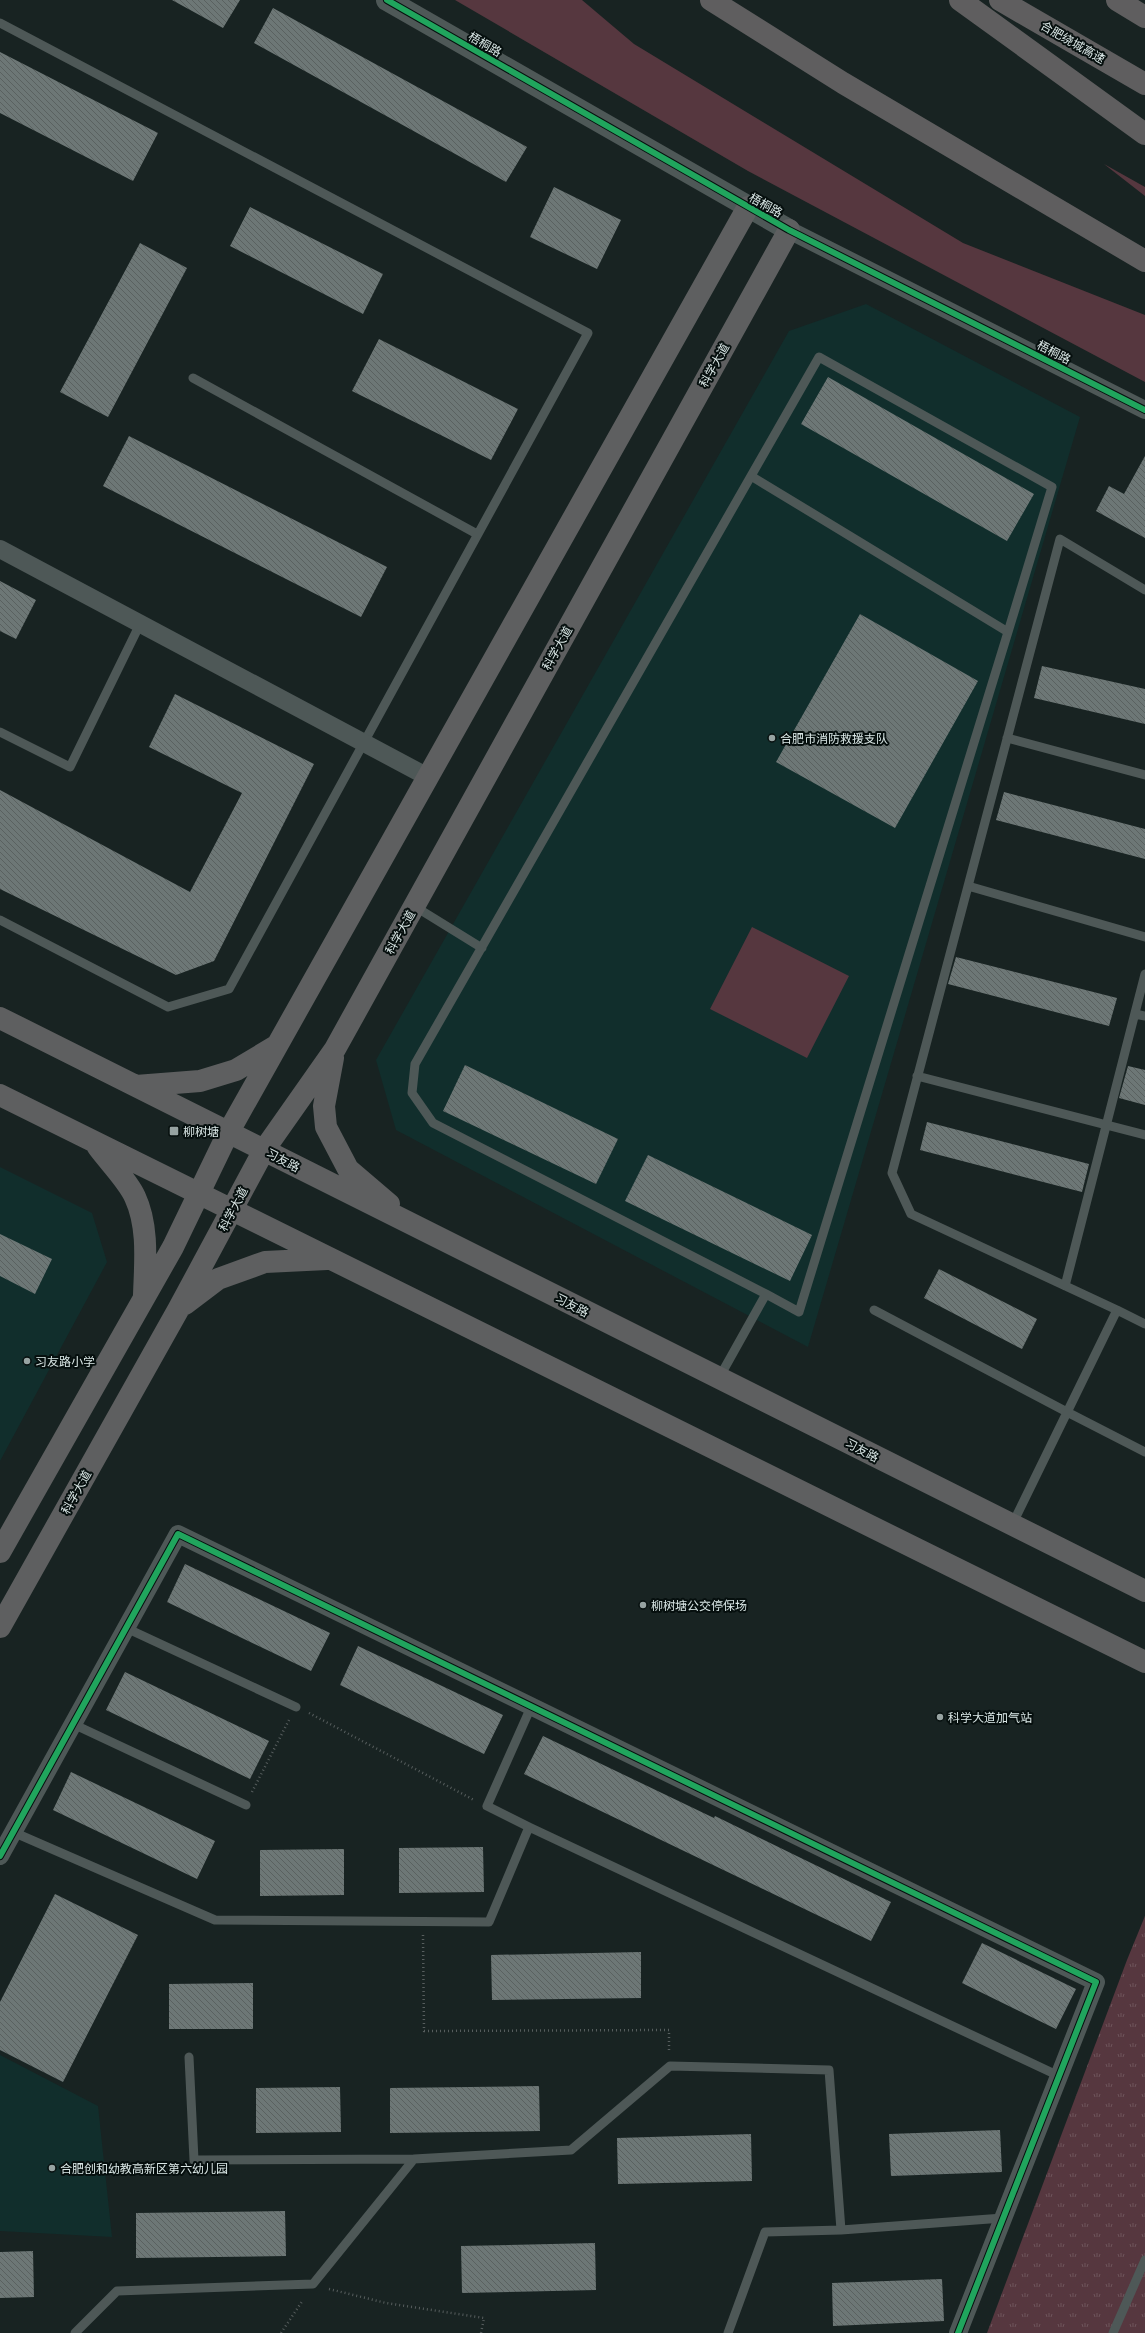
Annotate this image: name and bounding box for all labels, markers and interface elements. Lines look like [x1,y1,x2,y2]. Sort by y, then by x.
street label: 合肥绕城高速 [1038,17,1108,67]
street label: 梧桐路 [465,28,505,60]
street label: 梧桐路 [746,189,786,221]
street label: 梧桐路 [1034,336,1074,368]
street label: 科学大道 [695,340,733,390]
street label: 科学大道 [538,623,576,673]
place label: 合肥市消防救援支队 [780,730,888,747]
marker: 合肥市消防救援支队 [767,733,777,743]
street label: 科学大道 [381,907,419,957]
place label: 柳树塘 [183,1123,219,1140]
marker: 柳树塘 [168,1125,180,1137]
street label: 习友路 [263,1144,303,1176]
street label: 科学大道 [214,1184,252,1234]
street label: 习友路 [552,1289,592,1321]
place label: 习友路小学 [35,1353,95,1370]
marker: 习友路小学 [22,1356,32,1366]
street label: 习友路 [842,1434,882,1466]
street label: 科学大道 [57,1467,95,1517]
place label: 柳树塘公交停保场 [651,1597,747,1614]
marker: 柳树塘公交停保场 [638,1600,648,1610]
place label: 科学大道加气站 [948,1709,1032,1726]
marker: 科学大道加气站 [935,1712,945,1722]
place label: 合肥创和幼教高新区第六幼儿园 [60,2160,228,2177]
marker: 合肥创和幼教高新区第六幼儿园 [47,2163,57,2173]

